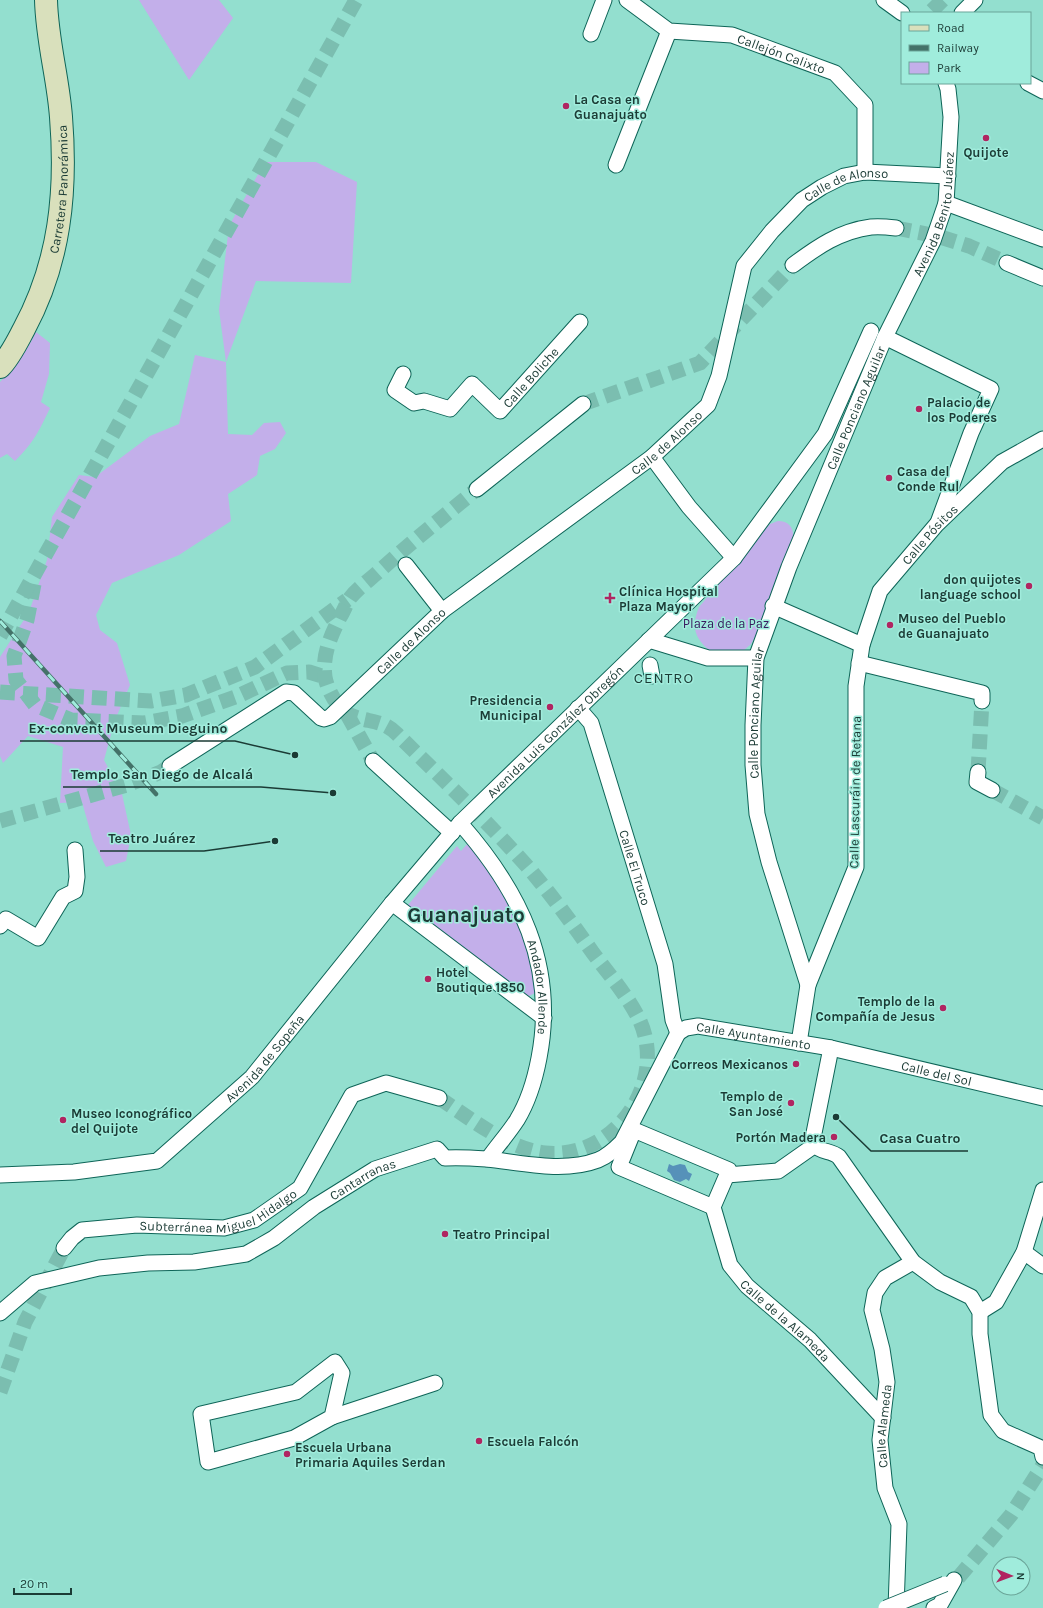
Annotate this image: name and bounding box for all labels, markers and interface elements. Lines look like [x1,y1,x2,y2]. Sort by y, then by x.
legend [901,12,1031,84]
text: Road [937,21,965,35]
street label: Callejón Calixto [735,30,827,76]
text: Railway [937,41,979,55]
text: Park [937,61,962,75]
place label: La Casa en Guanajuato [574,92,647,122]
marker: La Casa en Guanajuato [561,101,571,111]
street label: Carretera Panorámica [46,125,70,255]
marker: Quijote [981,133,991,143]
place label: Quijote [963,145,1009,160]
street label: Avenida Benito Juárez [909,151,956,278]
street label: Calle de Alonso [801,164,889,204]
street label: Calle Boliche [499,344,562,411]
street label: Calle Ponciano Aguilar [823,344,888,472]
place label: Palacio de los Poderes [927,395,997,425]
marker: Palacio de los Poderes [914,404,924,414]
street label: Calle de Alonso [628,407,705,477]
place label: Casa del Conde Rul [897,464,959,494]
marker: Casa del Conde Rul [884,473,894,483]
street label: Calle Pósitos [899,501,961,567]
place label: don quijotes language school [920,572,1021,602]
marker: don quijotes language school [1024,581,1034,591]
place label: Clínica Hospital Plaza Mayor [619,584,718,614]
marker: Clínica Hospital Plaza Mayor [604,592,616,604]
street label: Calle de Alonso [373,604,448,677]
place label: Museo del Pueblo de Guanajuato [898,611,1006,641]
park label: Plaza de la Paz [683,616,769,631]
marker: Museo del Pueblo de Guanajuato [885,620,895,630]
street label: Calle Ponciano Aguilar [745,644,767,779]
street label: Avenida Luis González Obregón [484,662,626,801]
district label: CENTRO [634,669,694,687]
place label: Presidencia Municipal [470,693,542,723]
marker: Presidencia Municipal [545,702,555,712]
callout: Ex-convent Museum Dieguino [20,715,235,741]
street label: Calle Lascuráin de Retana [846,716,864,868]
text: Ex-convent Museum Dieguino [29,720,228,737]
callout: Templo San Diego de Alcalá [63,761,261,787]
text: Templo San Diego de Alcalá [71,766,253,783]
callout: Teatro Juárez [100,825,204,851]
street label: Calle El Truco [617,828,654,907]
text: Teatro Juárez [108,830,196,847]
district label: Guanajuato [407,903,525,927]
street label: Andador Allende [525,937,551,1036]
place label: Hotel Boutique 1850 [436,965,524,996]
marker: Hotel Boutique 1850 [423,974,433,984]
place label: Templo de la Compañía de Jesus [816,994,935,1024]
marker: Templo de la Compañía de Jesus [938,1003,948,1013]
street label: Avenida de Sopeña [222,1011,307,1105]
street label: Calle Ayuntamiento [695,1018,812,1052]
place label: Correos Mexicanos [671,1057,788,1072]
street label: Calle del Sol [900,1057,973,1088]
marker: Correos Mexicanos [791,1059,801,1069]
place label: Templo de San José [721,1089,783,1119]
marker: Templo de San José [786,1098,796,1108]
place label: Museo Iconográfico del Quijote [71,1106,192,1136]
marker: Museo Iconográfico del Quijote [58,1115,68,1125]
callout: Casa Cuatro [871,1125,968,1151]
place label: Portón Madera [736,1130,826,1145]
text: Casa Cuatro [880,1130,961,1147]
marker: Portón Madera [829,1132,839,1142]
street label: Cantarranas [327,1155,398,1203]
street label: Subterránea Miguel Hidalgo [139,1185,299,1236]
place label: Teatro Principal [453,1227,550,1242]
marker: Teatro Principal [440,1229,450,1239]
street label: Calle de la Alameda [737,1276,834,1364]
street label: Calle Alameda [872,1383,894,1469]
place label: Escuela Falcón [487,1434,579,1449]
marker: Escuela Falcón [474,1436,484,1446]
place label: Escuela Urbana Primaria Aquiles Serdan [295,1440,446,1471]
marker: Escuela Urbana Primaria Aquiles Serdan [282,1449,292,1459]
north arrow [991,1556,1031,1596]
scale bar [14,1570,71,1596]
text: N [1014,1572,1027,1580]
text: 20 m [20,1577,48,1591]

